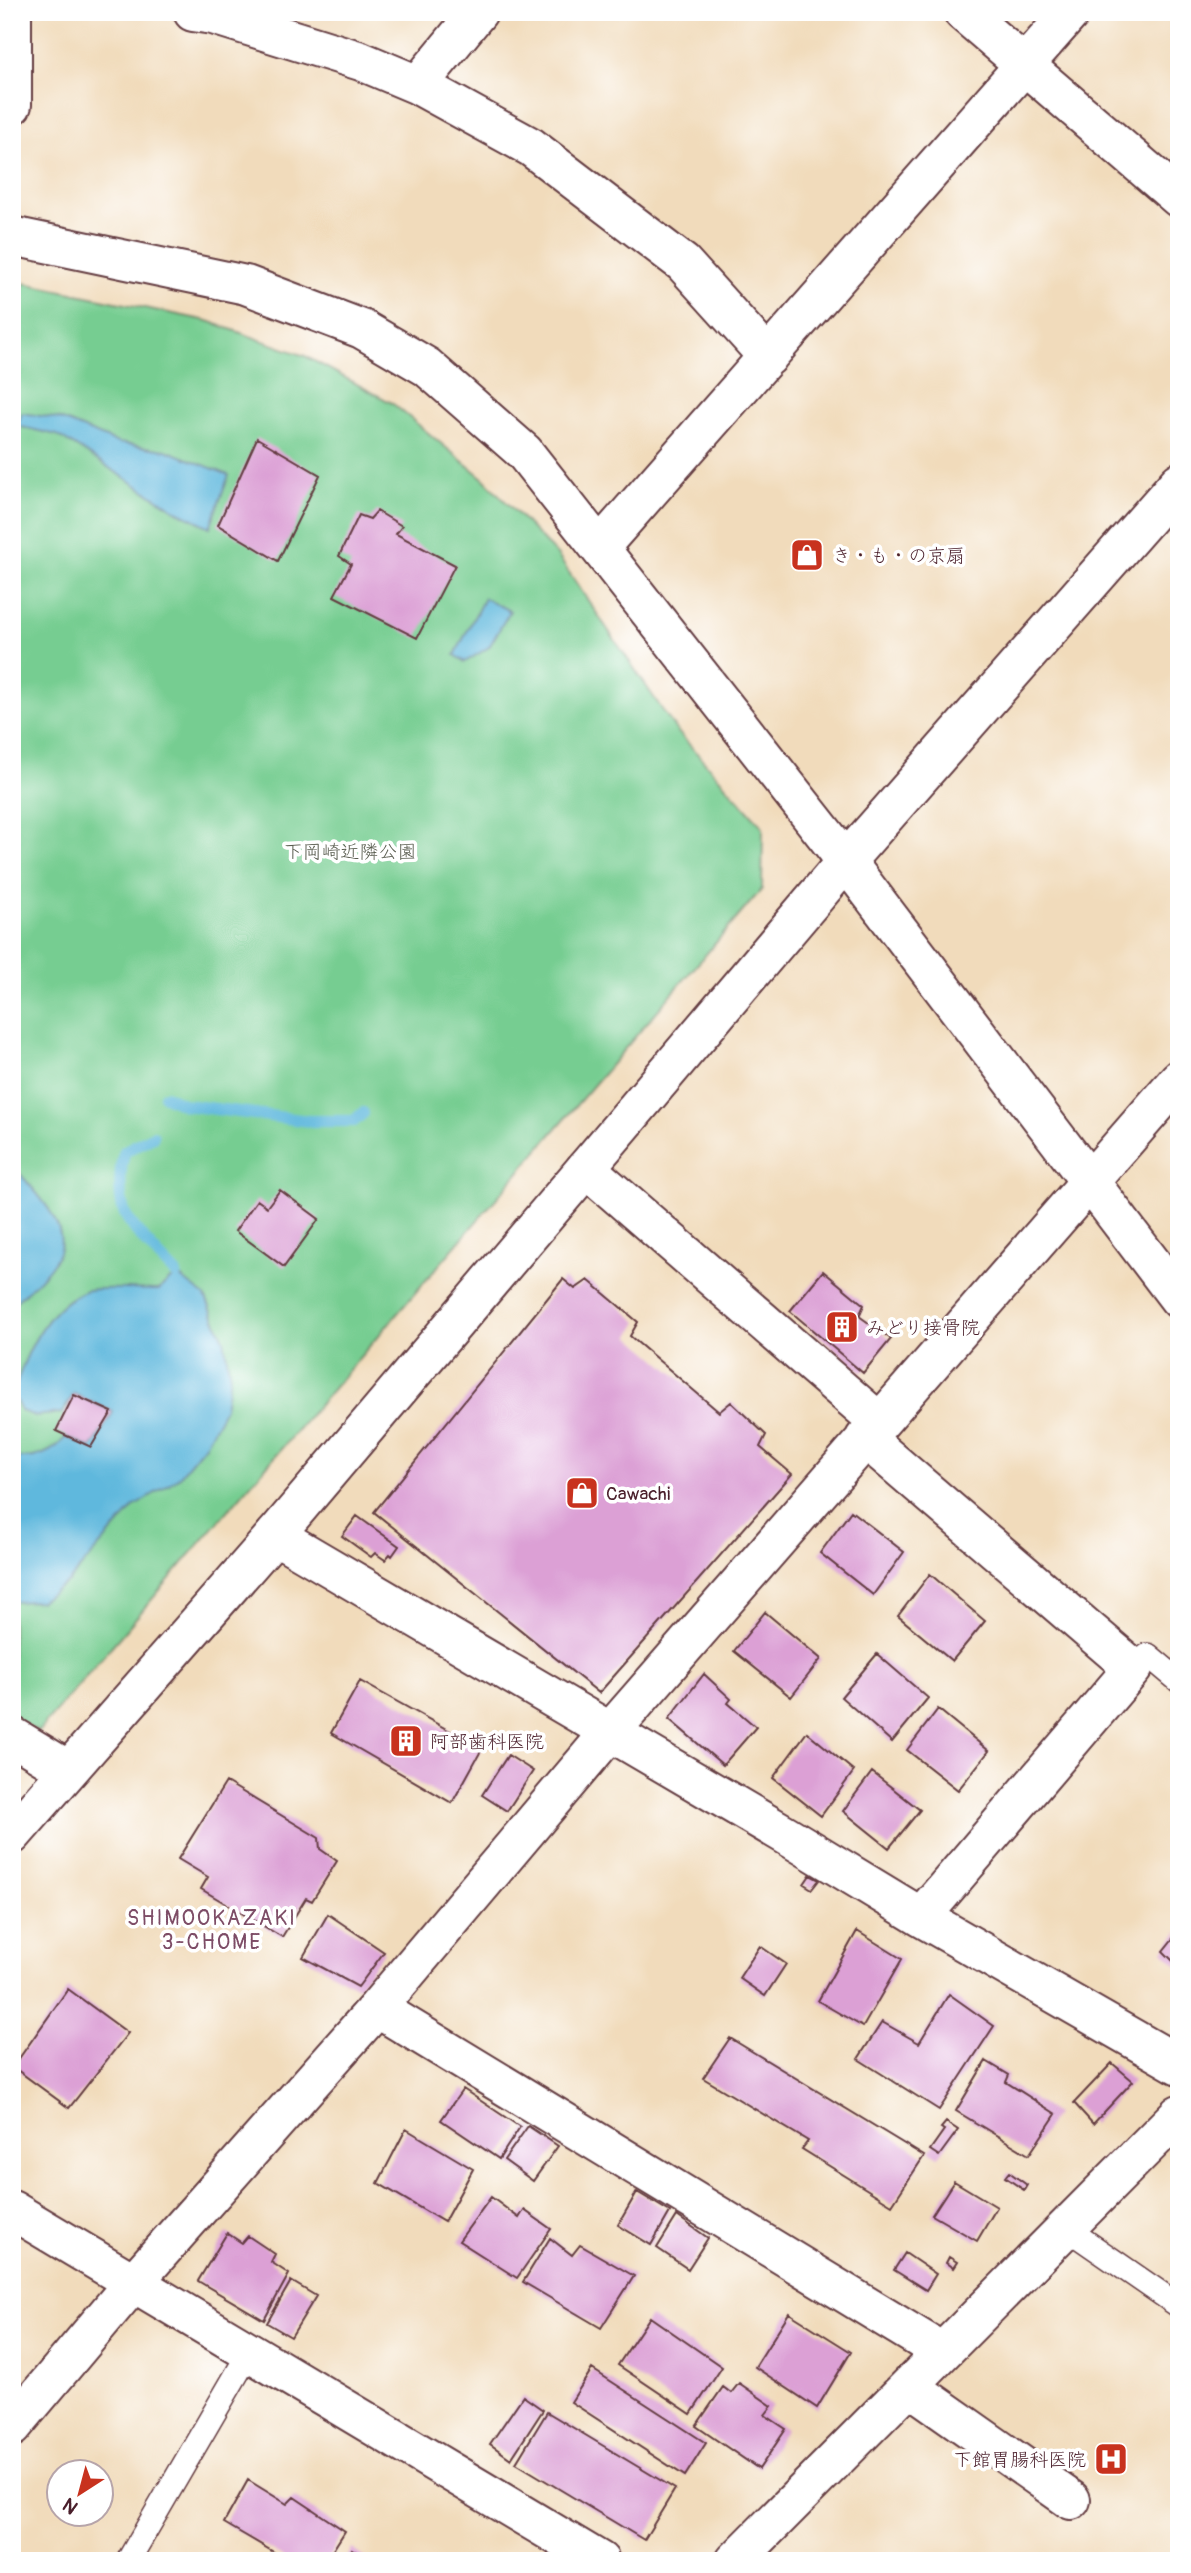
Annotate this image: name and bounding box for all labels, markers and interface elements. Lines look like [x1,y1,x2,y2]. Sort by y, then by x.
shop icon: き・も・の京扇 [788,536,826,574]
place label: き・も・の京扇 [832,544,965,568]
park label: 下岡崎近隣公園 [283,840,417,864]
building icon: みどり接骨院 [823,1308,861,1346]
place label: みどり接骨院 [866,1316,980,1340]
shop icon: Cawachi [563,1474,601,1512]
place label: Cawachi [606,1482,670,1506]
building icon: 阿部歯科医院 [387,1722,425,1760]
place label: 阿部歯科医院 [430,1730,544,1754]
district label: SHIMOOKAZAKI 3-CHOME [127,1905,297,1956]
hospital icon: 下館胃腸科医院 [1092,2440,1130,2478]
place label: 下館胃腸科医院 [953,2448,1086,2472]
north arrow [46,2458,116,2528]
text: N [58,2492,83,2519]

